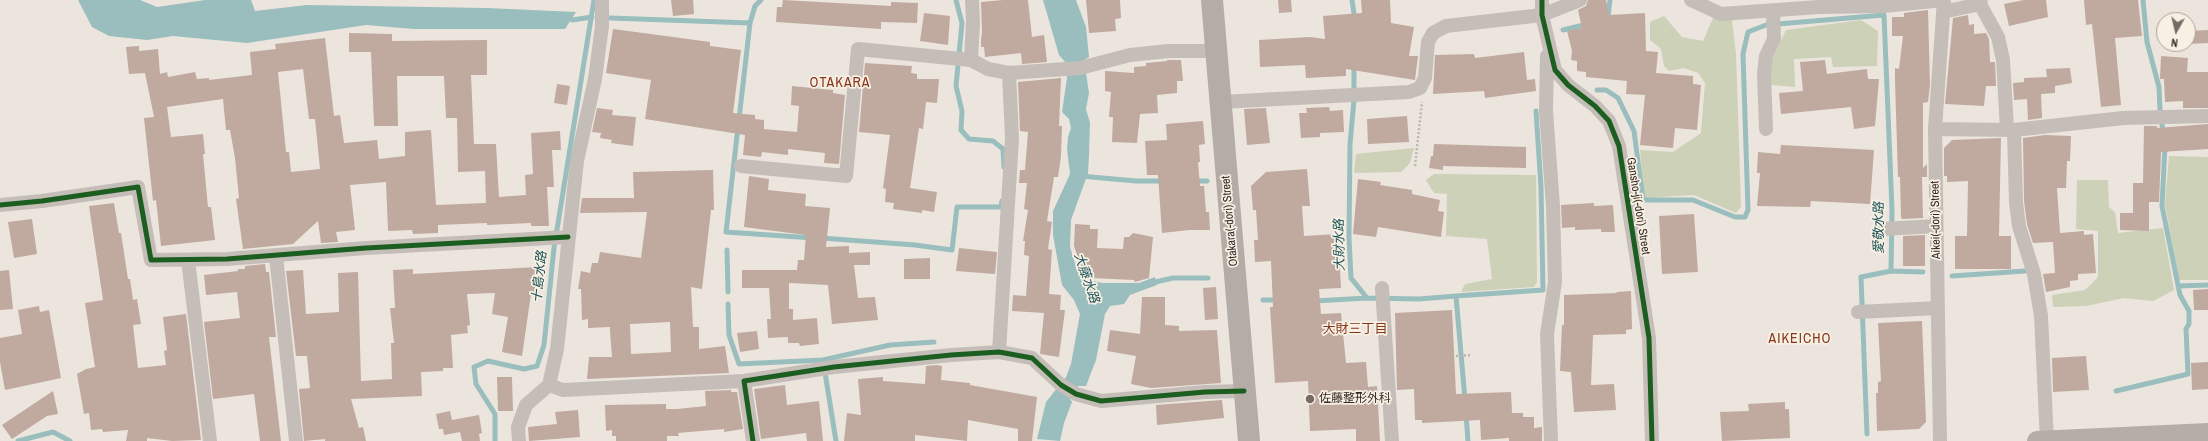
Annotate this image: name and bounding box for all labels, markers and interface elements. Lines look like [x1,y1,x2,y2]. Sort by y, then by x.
north arrow [2156,12,2196,52]
text: N [2170,36,2179,50]
district label: OTAKARA [809,75,871,91]
street label: Gansho-ji(-dori) Street [1623,156,1653,256]
street label: Otakara(-dori) Street [1219,175,1241,267]
street label: Aikei(-dori) Street [1928,181,1944,259]
water label: 愛敬水路 [1872,202,1888,254]
water label: 大財水路 [1332,219,1348,271]
water label: 十島水路 [530,250,550,304]
water label: 大藤水路 [1070,251,1102,305]
district label: 大財三丁目 [1323,322,1387,338]
district label: AIKEICHO [1769,331,1831,347]
place label: 佐藤整形外科 [1319,392,1391,406]
marker: 佐藤整形外科 [1304,393,1316,405]

